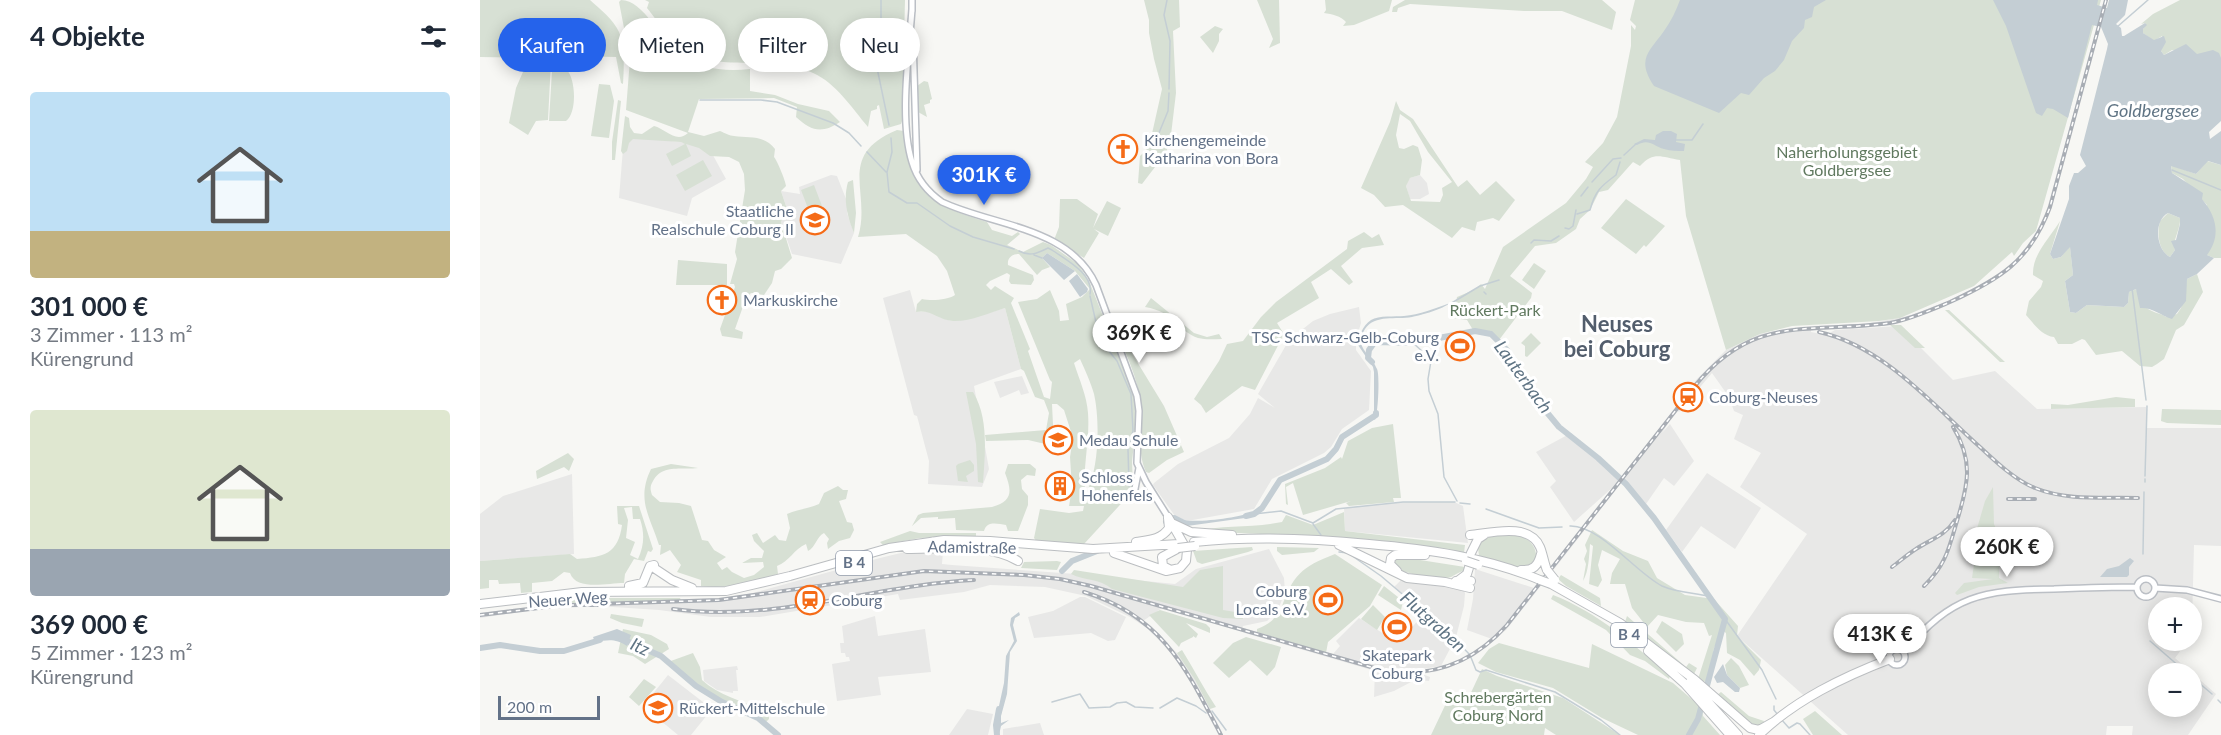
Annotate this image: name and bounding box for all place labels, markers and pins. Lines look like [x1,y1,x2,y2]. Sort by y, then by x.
place label: Kirchengemeinde Katharina von Bora [1144,130,1278,167]
church icon: Kirchengemeinde Katharina von Bora [1107,133,1139,165]
pin: 301K € [935,155,1033,206]
place label: Staatliche Realschule Coburg II [651,201,794,238]
school or university icon: Staatliche Realschule Coburg II [799,204,831,236]
church icon: Markuskirche [706,284,738,316]
place label: Markuskirche [743,290,838,309]
pin: 369K € [1090,313,1188,364]
place label: TSC Schwarz-Gelb-Coburg e.V. [1252,327,1439,364]
sports icon: TSC Schwarz-Gelb-Coburg e.V. [1444,330,1476,362]
station icon: Coburg-Neuses [1672,381,1704,413]
place label: Coburg-Neuses [1709,387,1818,406]
school or university icon: Medau Schule [1042,424,1074,456]
place label: Medau Schule [1079,430,1178,449]
place label: Schloss Hohenfels [1081,467,1153,504]
building icon: Schloss Hohenfels [1044,470,1076,502]
pin: 260K € [1958,527,2056,578]
place label: Coburg Locals e.V. [1235,581,1307,618]
station icon: Coburg [794,584,826,616]
sports icon: Coburg Locals e.V. [1312,584,1344,616]
place label: Coburg [831,590,882,609]
sports icon: Skatepark Coburg [1381,611,1413,643]
pin: 413K € [1831,614,1929,665]
place label: Skatepark Coburg [1362,645,1433,682]
school or university icon: Rückert-Mittelschule [642,692,674,724]
place label: Rückert-Mittelschule [679,698,825,717]

